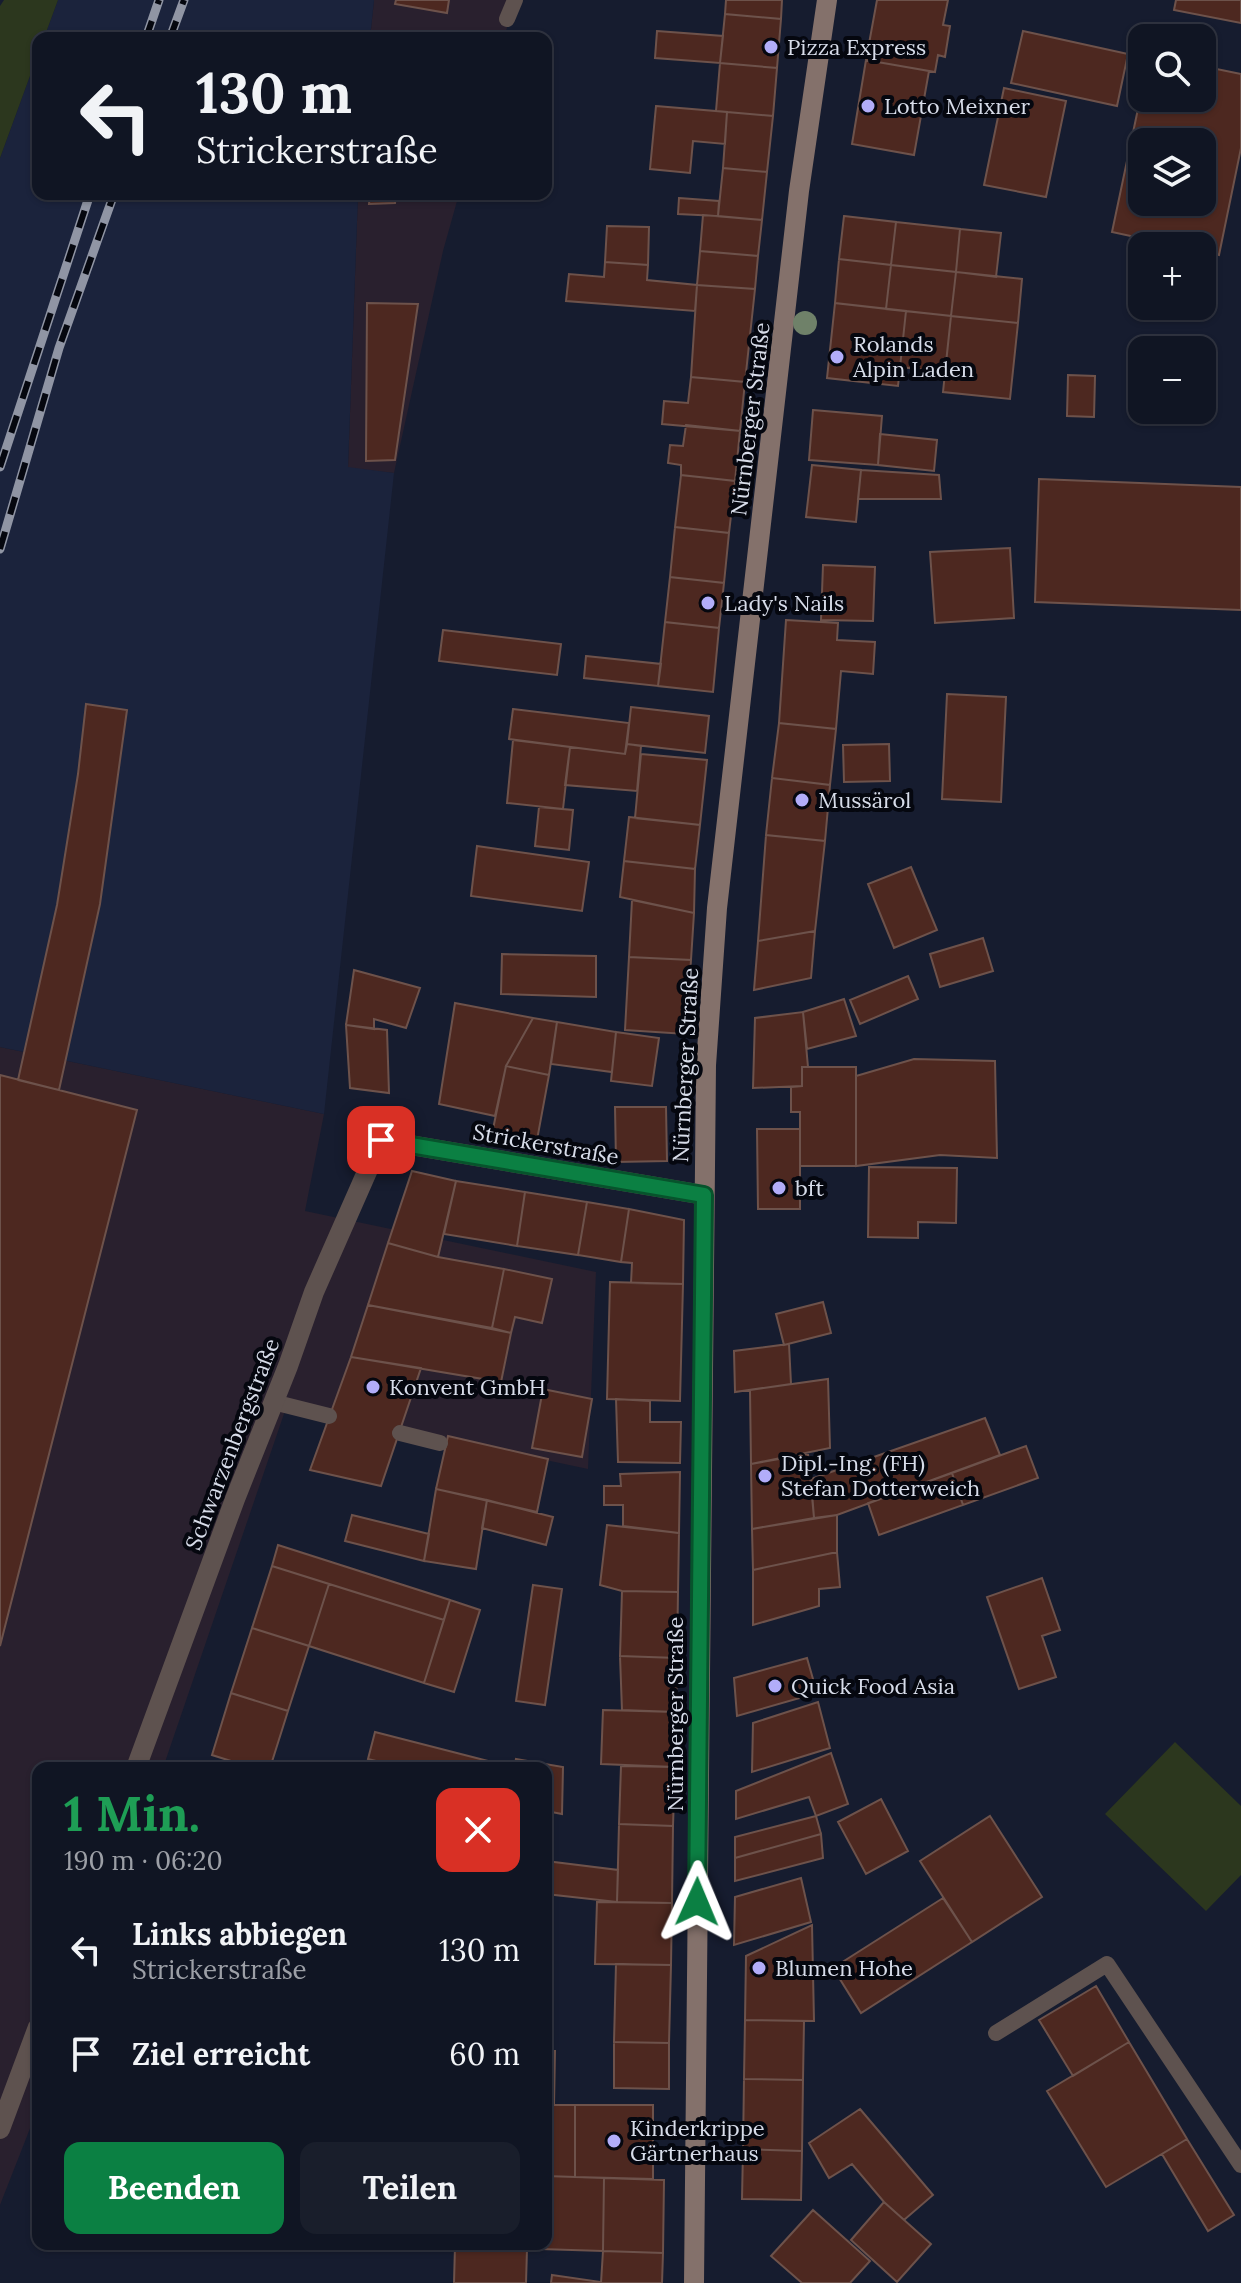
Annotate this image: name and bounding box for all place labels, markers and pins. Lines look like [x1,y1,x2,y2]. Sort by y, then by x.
place label: Pizza Express [787,33,926,61]
marker: Pizza Express [762,38,780,56]
place label: Lotto Meixner [884,92,1031,120]
marker: Lotto Meixner [859,97,877,115]
place label: Rolands Alpin Laden [852,330,974,383]
marker: Rolands Alpin Laden [828,348,846,366]
place label: Lady's Nails [724,589,844,617]
marker: Lady's Nails [699,594,717,612]
place label: Mussärol [818,786,911,814]
marker: Mussärol [793,791,811,809]
pin [347,1106,415,1174]
place label: bft [795,1174,824,1202]
marker: bft [770,1179,788,1197]
place label: Konvent GmbH [389,1373,546,1401]
marker: Konvent GmbH [364,1378,382,1396]
place label: Dipl.-Ing. (FH) Stefan Dotterweich [781,1449,980,1502]
marker: Dipl.-Ing. (FH) Stefan Dotterweich [756,1467,774,1485]
place label: Quick Food Asia [791,1672,955,1700]
marker: Quick Food Asia [766,1677,784,1695]
place label: Blumen Hohe [775,1954,913,1982]
marker: Blumen Hohe [750,1959,768,1977]
place label: Kinderkrippe Gärtnerhaus [630,2114,765,2167]
marker: Kinderkrippe Gärtnerhaus [605,2132,623,2150]

